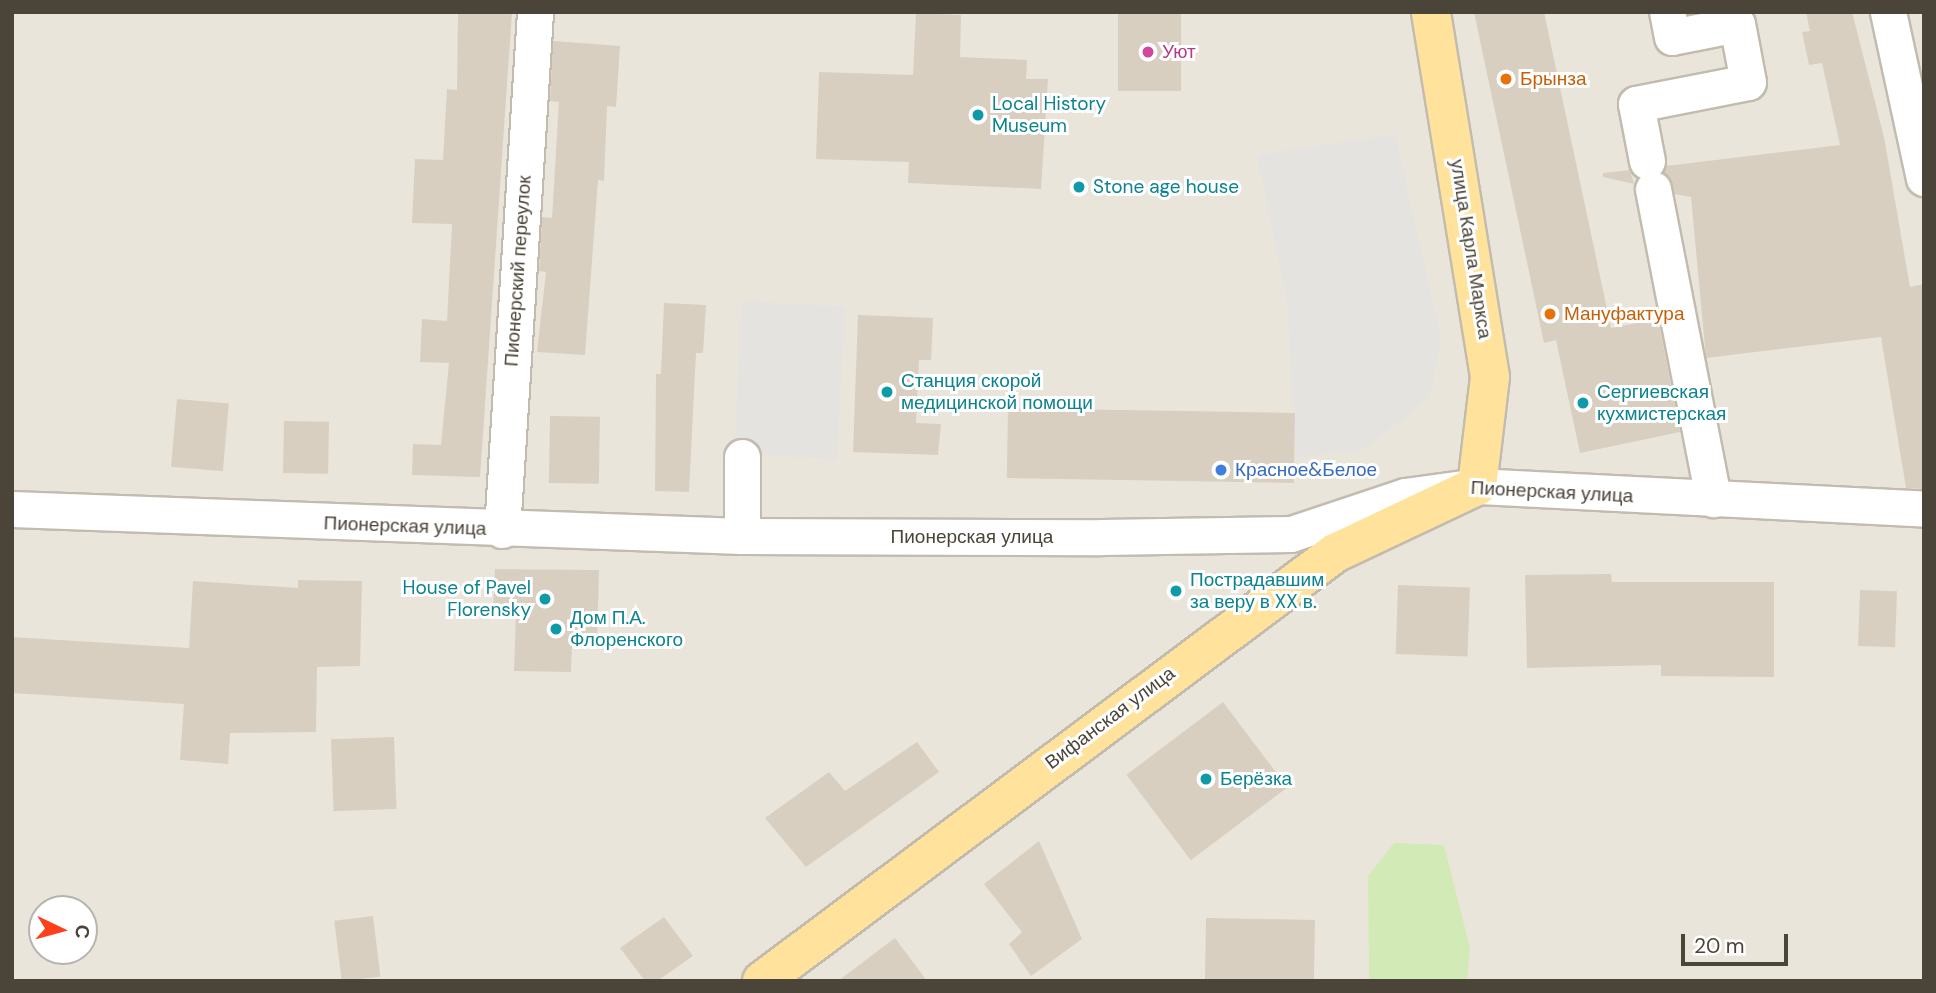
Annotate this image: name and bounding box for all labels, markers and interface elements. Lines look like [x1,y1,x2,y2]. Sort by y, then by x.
place label: Уют [1162,41,1196,63]
marker: Уют [1140,44,1156,60]
place label: Брынза [1520,68,1586,90]
marker: Брынза [1498,71,1514,87]
place label: Local History Museum [992,93,1106,137]
marker: Local History Museum [970,107,986,123]
street label: улица Карла Маркса [1446,158,1496,340]
street label: Пионерский переулок [500,175,536,367]
place label: Stone age house [1093,176,1239,198]
marker: Stone age house [1071,179,1087,195]
place label: Мануфактура [1564,303,1684,325]
marker: Мануфактура [1542,306,1558,322]
place label: Станция скорой медицинской помощи [901,370,1093,414]
place label: Сергиевская кухмистерская [1597,381,1726,425]
marker: Станция скорой медицинской помощи [879,384,895,400]
marker: Сергиевская кухмистерская [1575,395,1591,411]
place label: Красное&Белое [1235,459,1377,481]
marker: Красное&Белое [1213,462,1229,478]
street label: Пионерская улица [1470,476,1634,508]
street label: Пионерская улица [323,512,487,540]
street label: Пионерская улица [891,526,1053,548]
place label: Пострадавшим за веру в XX в. [1190,569,1324,613]
place label: House of Pavel Florensky [403,577,531,621]
marker: Пострадавшим за веру в XX в. [1168,583,1184,599]
marker: House of Pavel Florensky [537,591,553,607]
place label: Дом П.А. Флоренского [570,607,683,651]
marker: Дом П.А. Флоренского [548,621,564,637]
street label: Вифанская улица [1041,662,1179,774]
place label: Берёзка [1220,768,1292,790]
marker: Берёзка [1198,771,1214,787]
north arrow [28,895,98,965]
scale bar [1684,920,1791,964]
text: С [69,924,95,940]
text: 20 m [1694,932,1745,960]

